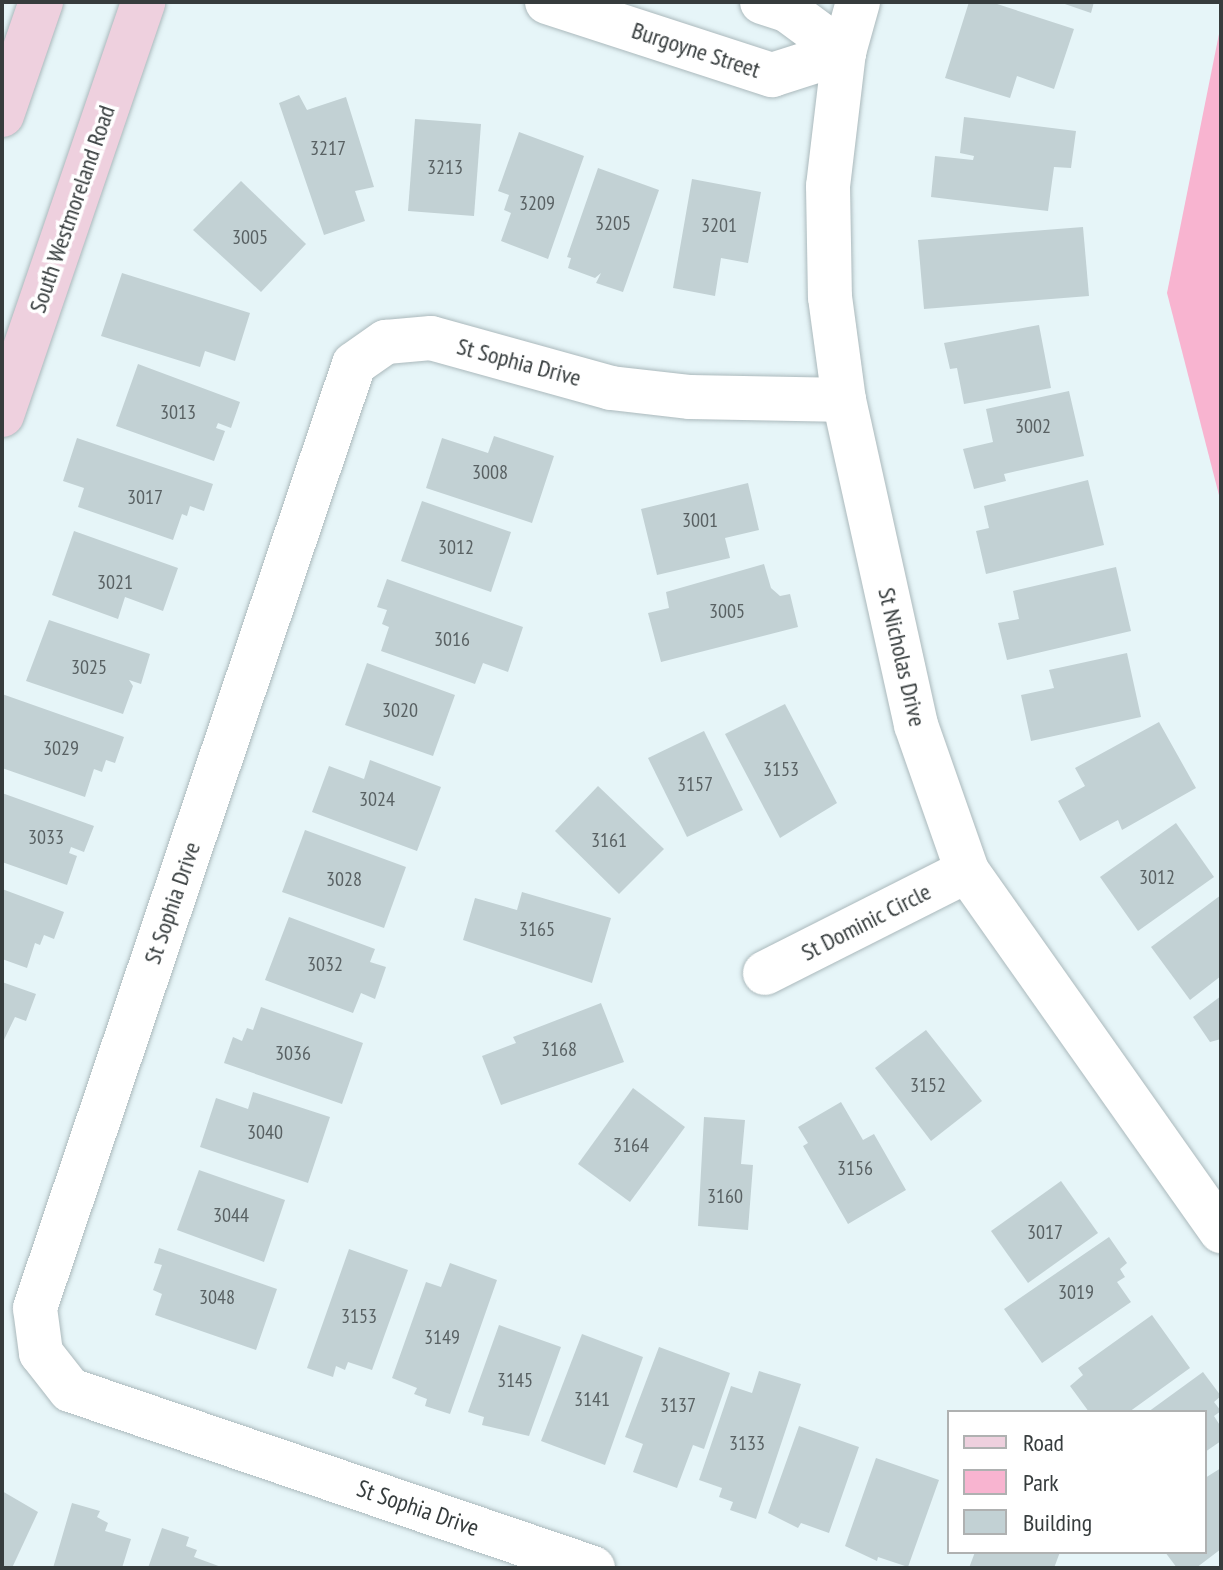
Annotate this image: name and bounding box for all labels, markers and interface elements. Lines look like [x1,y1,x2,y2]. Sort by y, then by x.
street label: Burgoyne Street [628,16,764,84]
street label: South Westmoreland Road [23,101,121,317]
house number: 3217 [310,136,346,160]
house number: 3213 [427,155,463,179]
house number: 3209 [519,191,555,215]
house number: 3205 [595,211,631,235]
house number: 3201 [701,213,737,237]
house number: 3005 [232,225,268,249]
street label: St Sophia Drive [454,332,584,392]
house number: 3013 [160,400,196,424]
house number: 3002 [1015,414,1051,438]
house number: 3008 [472,460,508,484]
house number: 3017 [127,485,163,509]
house number: 3001 [682,508,718,532]
house number: 3012 [438,535,474,559]
house number: 3021 [97,570,133,594]
street label: St Nicholas Drive [872,585,932,729]
house number: 3005 [709,599,745,623]
house number: 3016 [434,627,470,651]
house number: 3025 [71,655,107,679]
house number: 3020 [382,698,418,722]
house number: 3029 [43,736,79,760]
house number: 3153 [763,757,799,781]
house number: 3157 [677,772,713,796]
house number: 3024 [359,787,395,811]
house number: 3033 [28,825,64,849]
house number: 3161 [591,828,627,852]
street label: St Sophia Drive [138,838,206,968]
house number: 3012 [1139,865,1175,889]
house number: 3028 [326,867,362,891]
street label: St Dominic Circle [796,877,936,967]
house number: 3165 [519,917,555,941]
house number: 3032 [307,952,343,976]
house number: 3168 [541,1037,577,1061]
house number: 3036 [275,1041,311,1065]
house number: 3152 [910,1073,946,1097]
house number: 3040 [247,1120,283,1144]
house number: 3164 [613,1133,649,1157]
house number: 3156 [837,1156,873,1180]
house number: 3160 [707,1184,743,1208]
house number: 3044 [213,1203,249,1227]
house number: 3017 [1027,1220,1063,1244]
house number: 3019 [1058,1280,1094,1304]
house number: 3048 [199,1285,235,1309]
house number: 3153 [341,1304,377,1328]
house number: 3149 [424,1325,460,1349]
house number: 3145 [497,1368,533,1392]
house number: 3141 [574,1387,610,1411]
house number: 3137 [660,1393,696,1417]
legend [947,1410,1207,1554]
text: Road [1023,1427,1064,1458]
house number: 3133 [729,1431,765,1455]
text: Park [1023,1467,1059,1498]
street label: St Sophia Drive [353,1474,483,1542]
text: Building [1023,1507,1092,1538]

